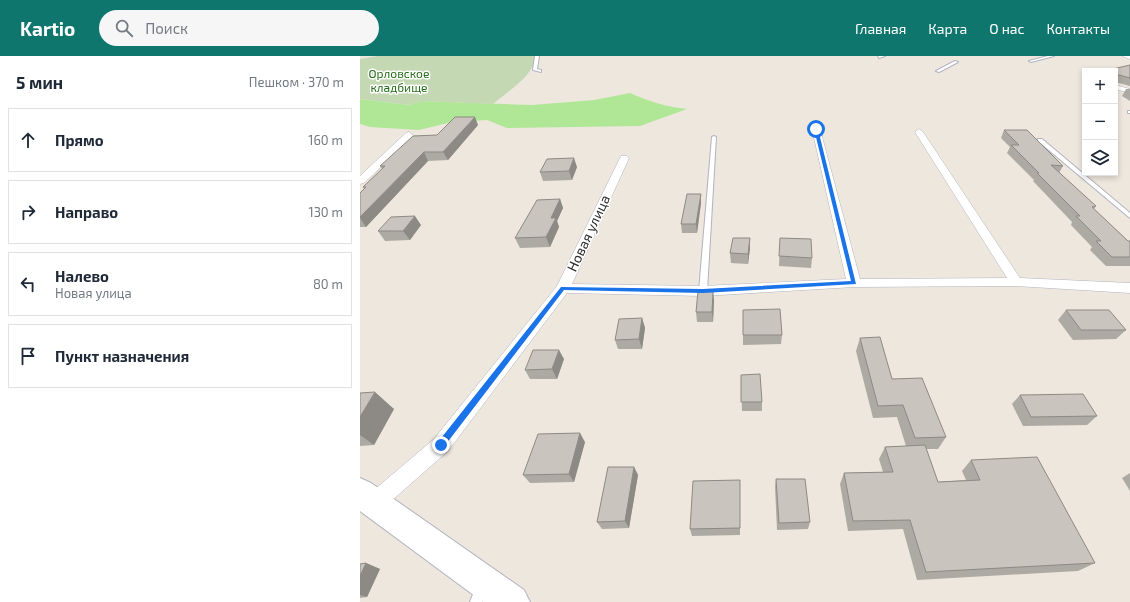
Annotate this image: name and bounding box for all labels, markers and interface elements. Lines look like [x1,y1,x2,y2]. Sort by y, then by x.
search box [99,10,379,46]
text: Kartio [20,17,75,40]
icon: search [113,17,135,39]
text: Поиск [145,19,188,37]
text: Главная [855,20,906,37]
text: Карта [928,20,967,37]
text: О нас [989,20,1025,37]
text: Контакты [1047,20,1110,37]
park label: Орловское кладбище [369,66,429,94]
map controls [1082,68,1118,176]
button: + [1082,68,1118,104]
text: 5 мин [16,72,63,92]
text: Пешком · 370 m [249,74,344,90]
button: − [1082,104,1118,140]
route start [807,120,825,138]
icon: ahead [17,129,39,151]
text: Прямо [55,131,104,149]
text: 160 m [308,132,343,148]
button: layers [1082,140,1118,176]
street label: Новая улица [563,192,613,274]
icon: right [17,201,39,223]
text: Направо [55,203,118,221]
text: 130 m [308,204,343,220]
text: Налево [55,267,109,285]
icon: left [17,273,39,295]
text: 80 m [313,276,343,292]
text: Новая улица [55,285,132,301]
icon: arrive [17,345,39,367]
text: Пункт назначения [55,347,189,365]
route end [432,436,450,454]

